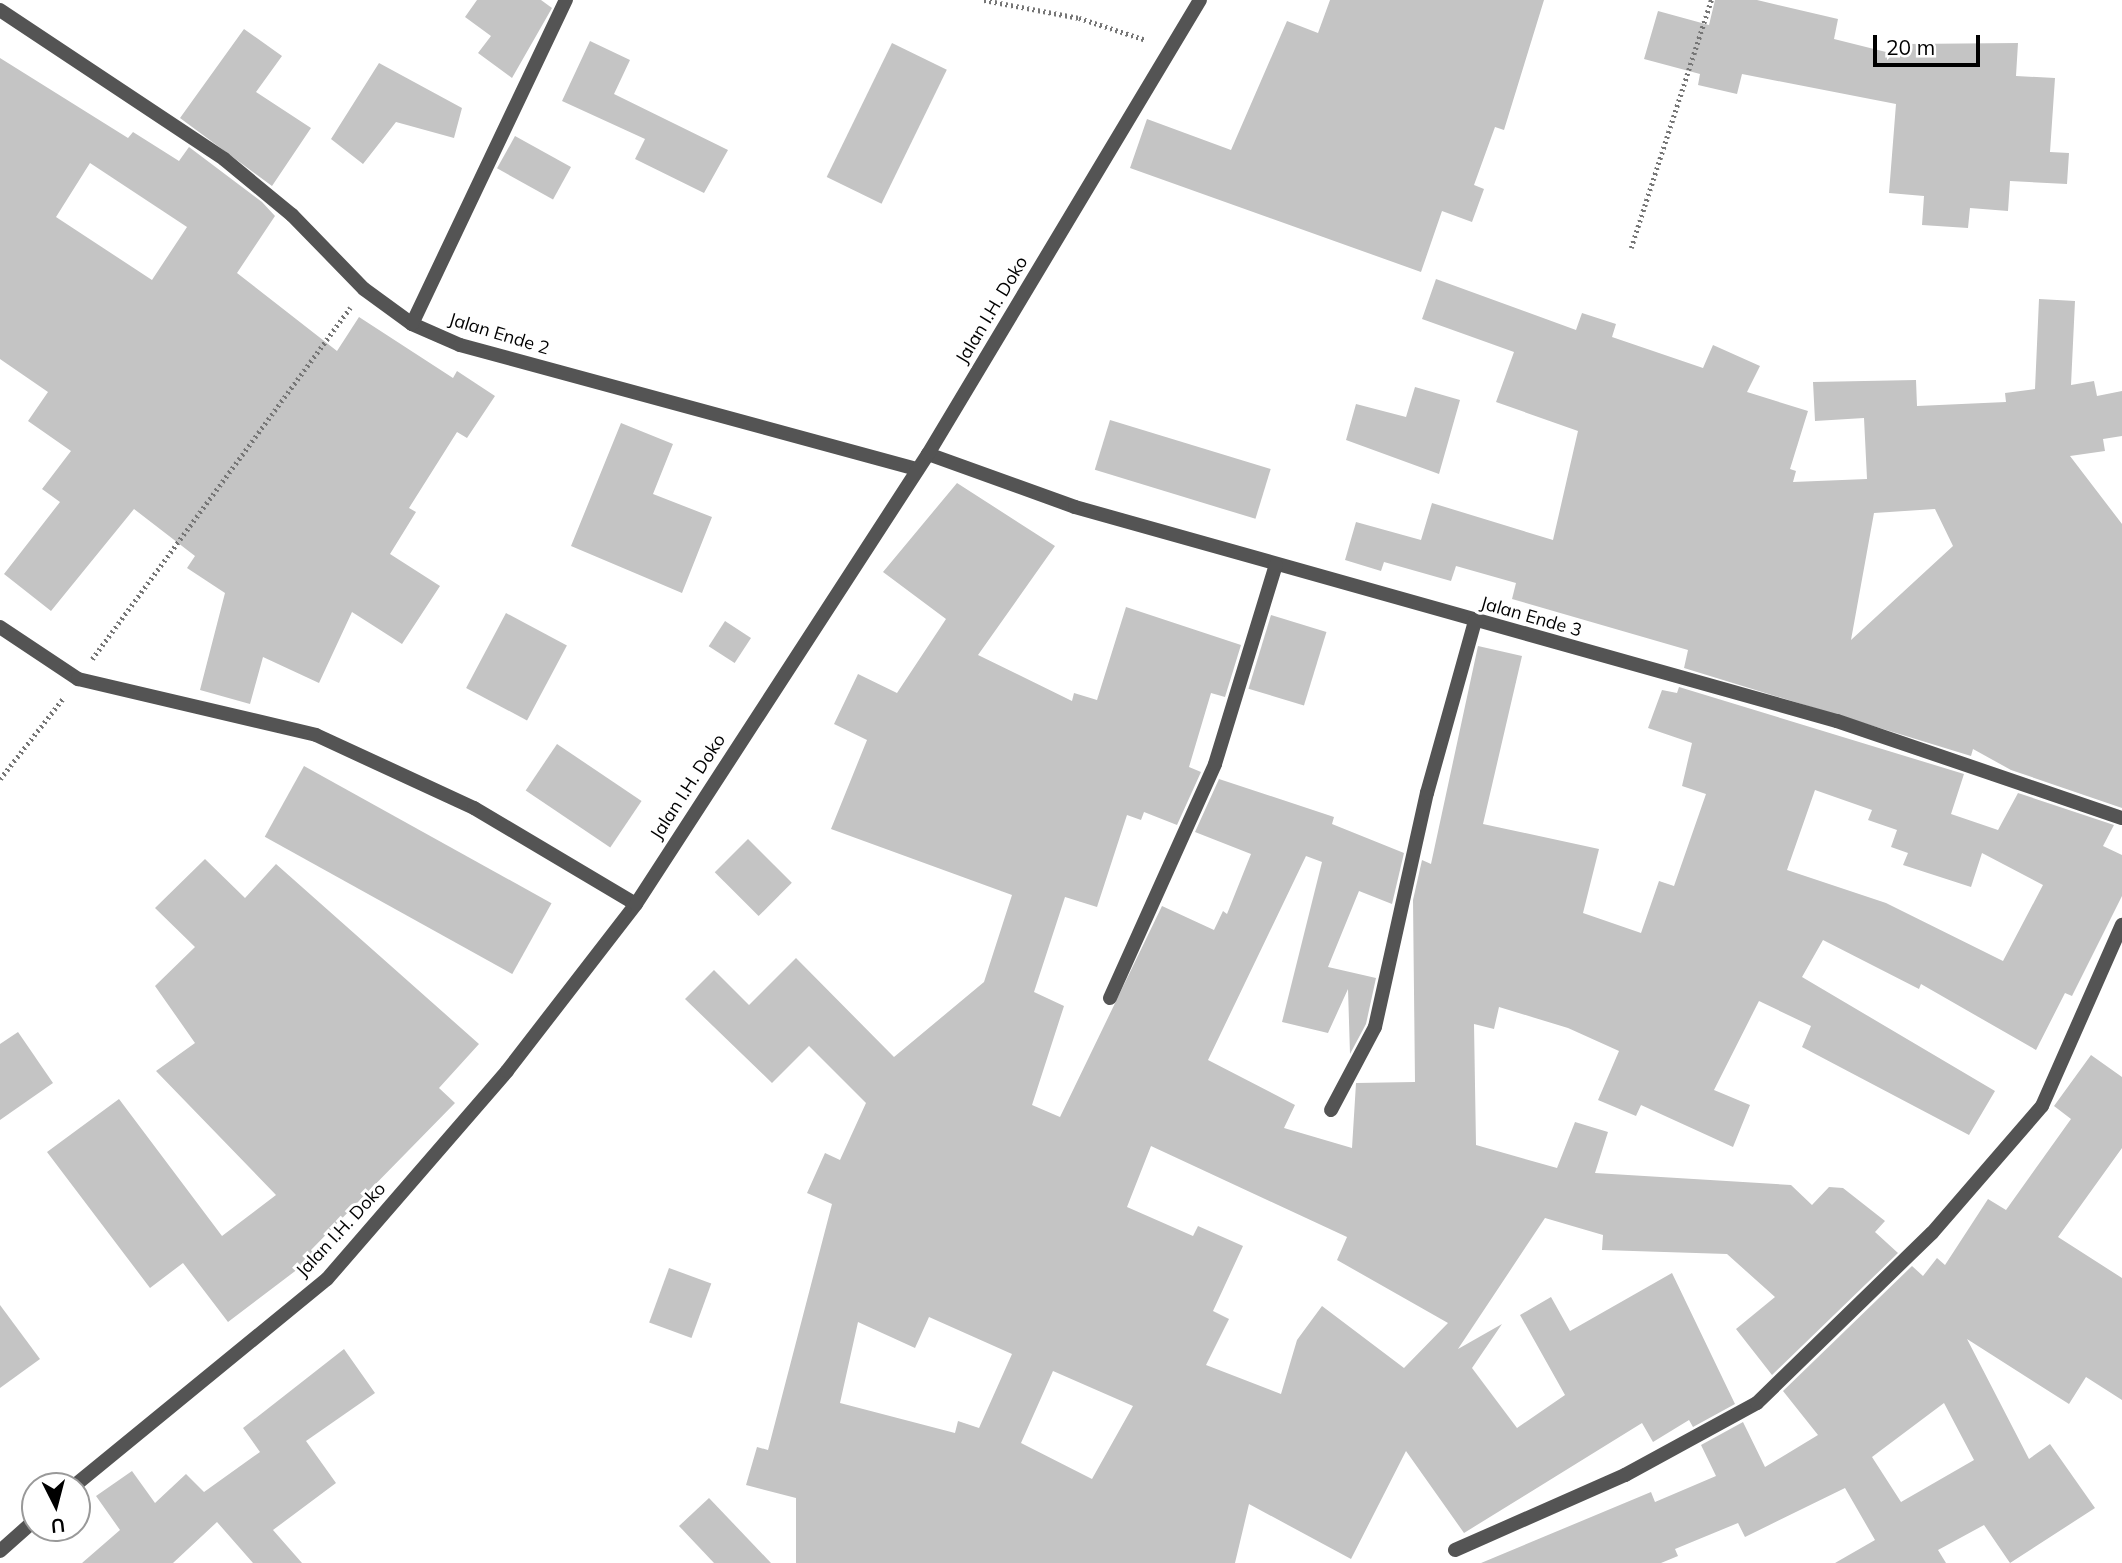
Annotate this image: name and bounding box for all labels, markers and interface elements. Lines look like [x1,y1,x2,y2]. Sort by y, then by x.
scale bar [1877,21,1984,65]
text: 20 m [1886,34,1935,60]
street label: Jalan I.H. Doko [951,252,1033,368]
street label: Jalan Ende 2 [446,308,552,360]
street label: Jalan Ende 3 [1478,592,1584,642]
street label: Jalan I.H. Doko [646,730,730,844]
street label: Jalan I.H. Doko [292,1178,390,1282]
north arrow [21,1472,91,1542]
text: U [50,1513,66,1539]

